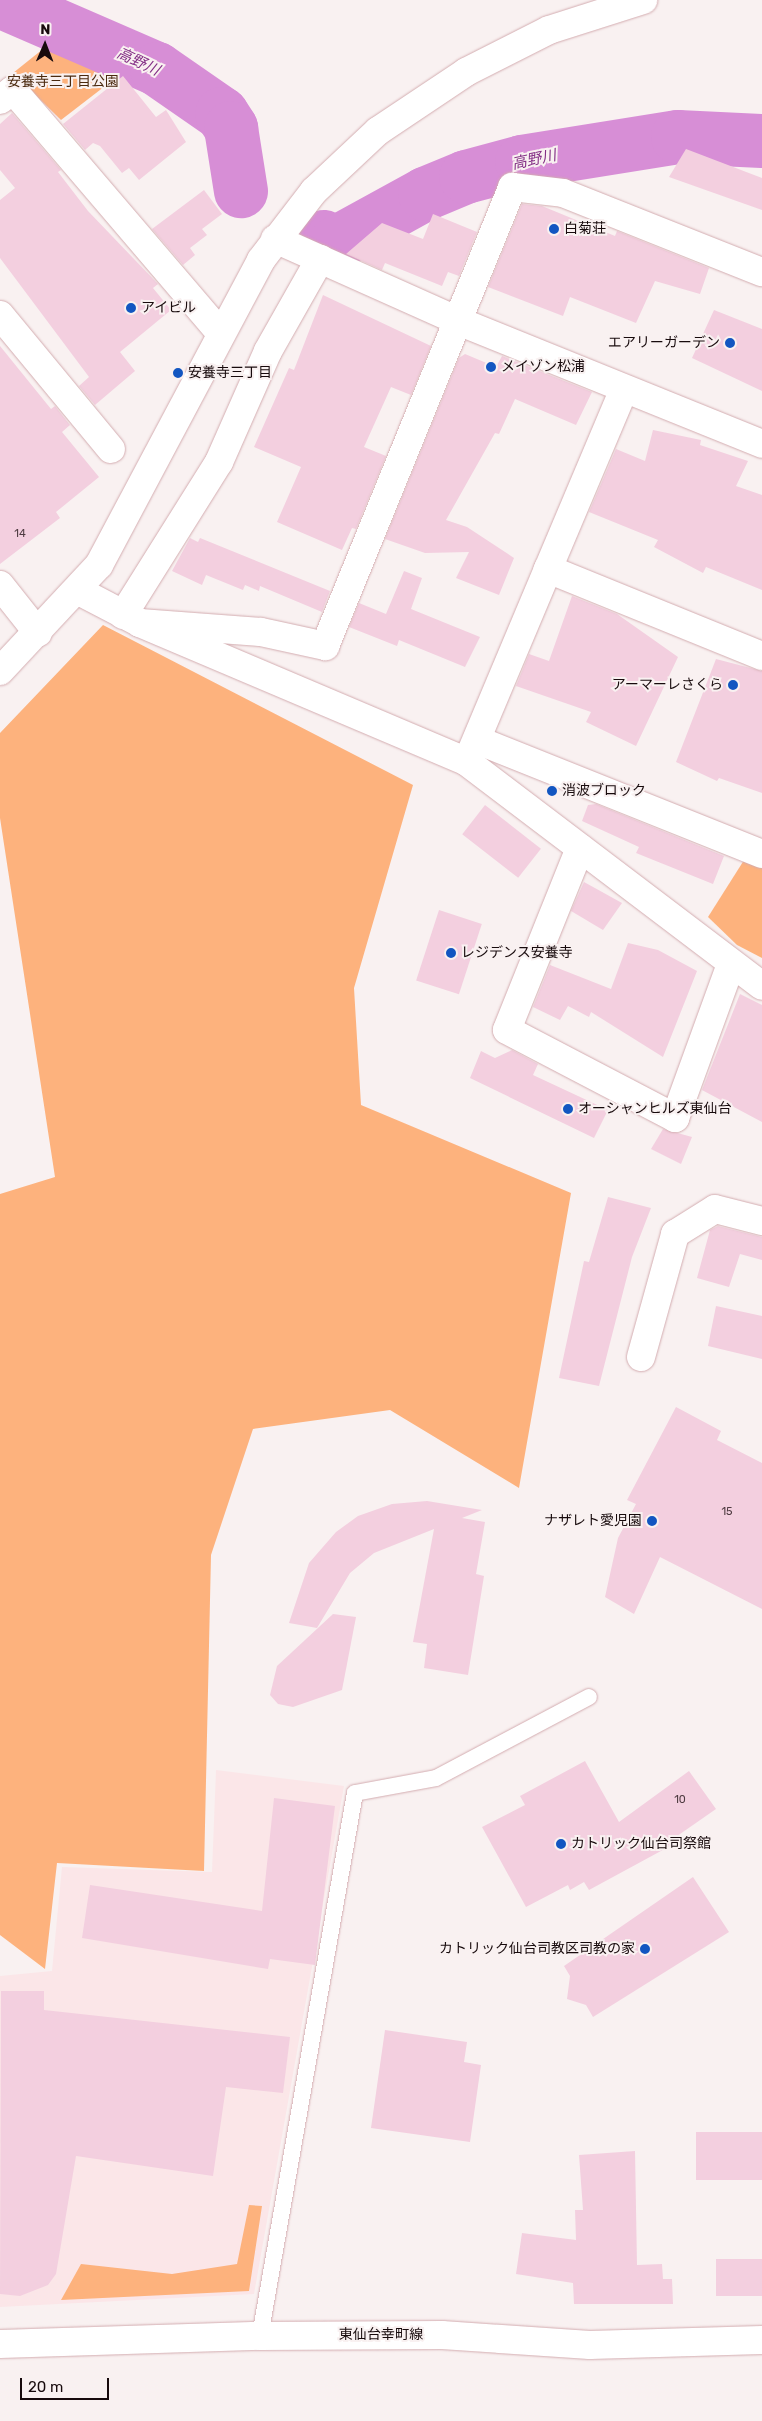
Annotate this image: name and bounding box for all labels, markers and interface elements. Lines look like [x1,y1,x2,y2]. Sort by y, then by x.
north arrow [20,20,70,70]
text: N [40,21,50,38]
water label: 高野川 [114,44,162,80]
park label: 安養寺三丁目公園 [7,74,119,90]
water label: 高野川 [510,147,558,173]
place label: 白菊荘 [564,221,606,237]
marker: 白菊荘 [548,223,560,235]
place label: アイビル [141,300,197,316]
marker: アイビル [125,302,137,314]
place label: エアリーガーデン [608,335,720,351]
marker: エアリーガーデン [724,337,736,349]
place label: メイゾン松浦 [501,359,585,375]
marker: メイゾン松浦 [485,361,497,373]
place label: 安養寺三丁目 [188,365,272,381]
marker: 安養寺三丁目 [172,367,184,379]
house number: 14 [14,527,26,541]
place label: アーマーレさくら [612,677,723,693]
marker: アーマーレさくら [727,679,739,691]
place label: 消波ブロック [562,783,646,799]
marker: 消波ブロック [546,785,558,797]
place label: レジデンス安養寺 [461,945,573,961]
marker: レジデンス安養寺 [445,947,457,959]
place label: オーシャンヒルズ東仙台 [578,1101,732,1117]
marker: オーシャンヒルズ東仙台 [562,1103,574,1115]
house number: 15 [721,1505,733,1519]
place label: ナザレト愛児園 [544,1513,642,1529]
marker: ナザレト愛児園 [646,1515,658,1527]
house number: 10 [674,1793,686,1807]
place label: カトリック仙台司祭館 [571,1836,711,1852]
marker: カトリック仙台司祭館 [555,1838,567,1850]
place label: カトリック仙台司教区司教の家 [439,1941,635,1957]
marker: カトリック仙台司教区司教の家 [639,1943,651,1955]
street label: 東仙台幸町線 [339,2327,423,2343]
scale bar [22,2368,111,2400]
text: 20 m [28,2378,63,2396]

